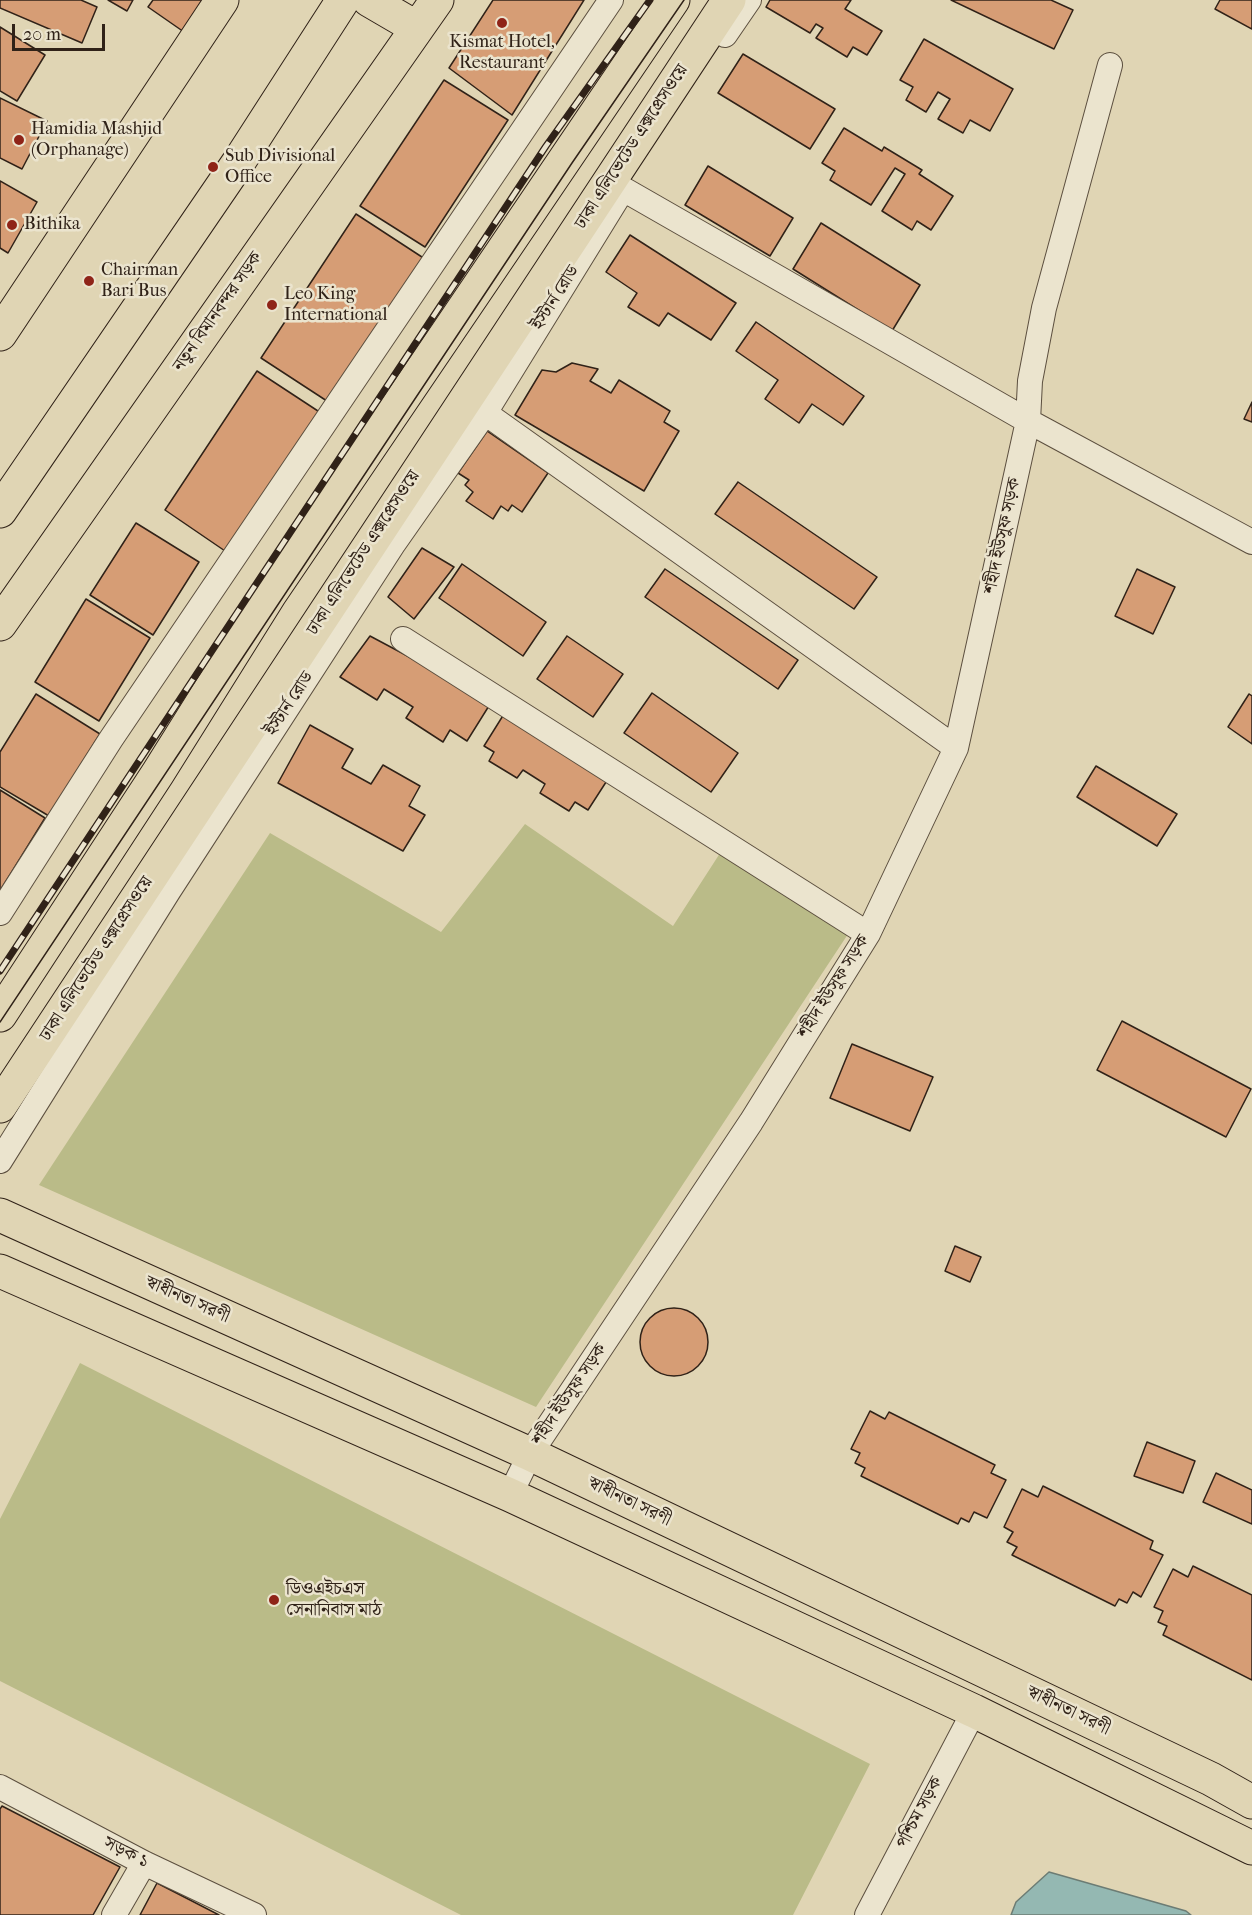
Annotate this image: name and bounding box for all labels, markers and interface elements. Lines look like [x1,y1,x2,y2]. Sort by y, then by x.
scale bar [15,12,108,50]
marker: Kismat Hotel, Restaurant [495,16,509,30]
text: 20 m [23,24,61,45]
place label: Kismat Hotel, Restaurant [449,32,555,74]
street label: ঢাকা এলিভেটেড এক্সপ্রেসওয়ে [571,61,693,233]
place label: Hamidia Mashjid (Orphanage) [31,119,162,162]
marker: Hamidia Mashjid (Orphanage) [12,133,26,147]
place label: Sub Divisional Office [225,146,335,188]
marker: Sub Divisional Office [206,160,220,174]
place label: Bithika [24,214,80,236]
marker: Bithika [5,218,19,232]
street label: নতুন বিমানবন্দর সড়ক [169,248,267,376]
place label: Chairman Bari Bus [101,260,178,302]
street label: ইস্টার্ন রোড [528,262,584,334]
marker: Chairman Bari Bus [82,274,96,288]
place label: Leo King International [284,284,387,326]
marker: Leo King International [265,298,279,312]
street label: ঢাকা এলিভেটেড এক্সপ্রেসওয়ে [303,467,425,639]
street label: শহীদ ইউসুফ সড়ক [980,476,1026,596]
street label: ইস্টার্ন রোড [261,668,319,740]
street label: ঢাকা এলিভেটেড এক্সপ্রেসওয়ে [36,873,158,1045]
street label: শহীদ ইউসুফ সড়ক [794,931,874,1043]
street label: স্বাধীনতা সরণী [141,1272,233,1328]
street label: শহীদ ইউসুফ সড়ক [528,1340,612,1450]
street label: স্বাধীনতা সরণী [584,1473,674,1531]
place label: ডিওএইচএস সেনানিবাস মাঠ [286,1579,382,1622]
marker: ডিওএইচএস সেনানিবাস মাঠ [267,1593,281,1607]
street label: স্বাধীনতা সরণী [1023,1682,1113,1740]
street label: পশ্চিম সড়ক [892,1774,948,1852]
street label: সড়ক ১ [100,1832,152,1874]

